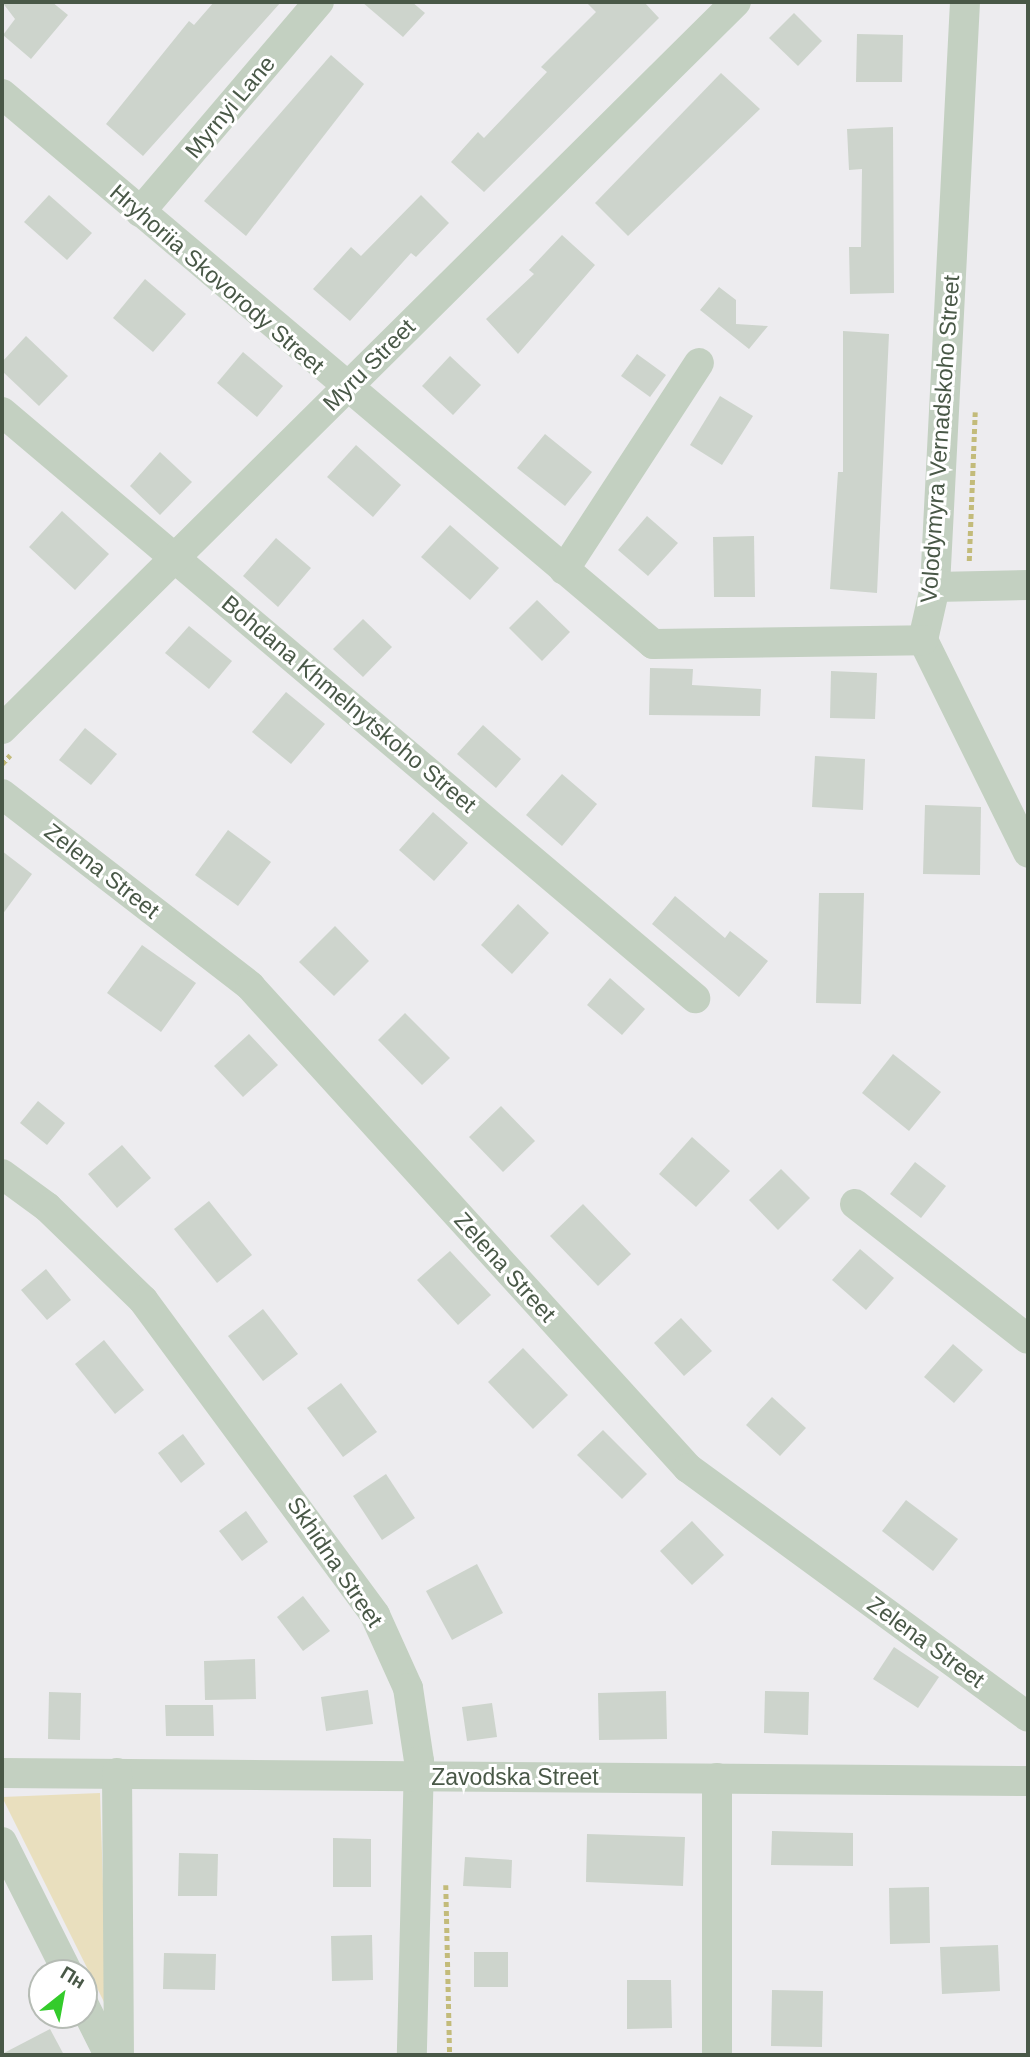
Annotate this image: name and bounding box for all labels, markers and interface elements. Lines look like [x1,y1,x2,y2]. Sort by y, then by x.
street label: Myrnyi Lane [179,50,281,164]
street label: Hryhoriia Skovorody Street [104,178,330,380]
street label: Volodymyra Vernadskoho Street [915,274,965,604]
street label: Myru Street [317,313,421,417]
street label: Bohdana Khmelnytskoho Street [216,589,482,819]
street label: Zelena Street [39,818,165,924]
street label: Zelena Street [449,1206,561,1328]
street label: Skhidna Street [281,1492,389,1632]
street label: Zelena Street [862,1590,990,1694]
street label: Zavodska Street [431,1763,599,1791]
north arrow [28,1959,98,2029]
text: Пн [57,1962,89,1993]

